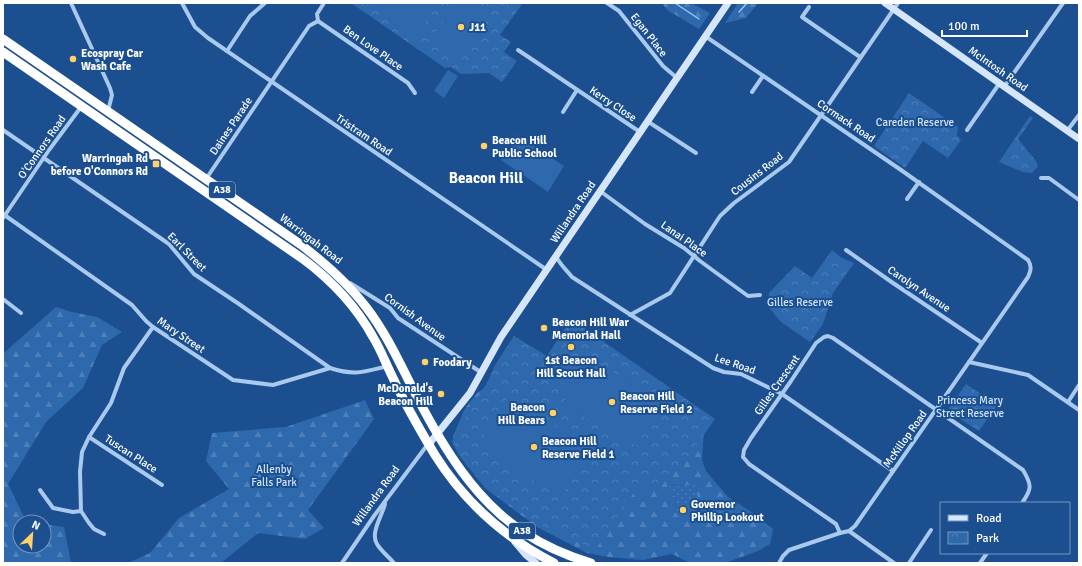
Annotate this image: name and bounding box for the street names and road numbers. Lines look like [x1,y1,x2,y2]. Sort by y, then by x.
street label: Egan Place [628,11,670,59]
street label: Ben Love Place [341,23,405,73]
street label: McIntosh Road [966,44,1030,94]
street label: Kerry Close [587,84,639,124]
street label: Daines Parade [207,95,255,157]
street label: Cormack Road [814,97,878,145]
street label: Tristram Road [333,111,395,159]
street label: O'Connors Road [15,113,69,181]
street label: Cousins Road [728,149,786,198]
street label: Willandra Road [548,179,599,245]
road number: A38 [209,182,235,198]
street label: Warringah Road [277,211,345,267]
street label: Lanai Place [658,218,710,260]
street label: Earl Street [165,230,209,274]
street label: Carolyn Avenue [885,263,953,315]
street label: Cornish Avenue [382,290,448,344]
street label: Mary Street [155,314,208,356]
street label: Lee Road [713,351,757,377]
street label: Gilles Crescent [752,352,803,418]
street label: McKillop Road [880,408,930,470]
street label: Tuscan Place [102,432,160,476]
street label: Willandra Road [350,463,402,529]
road number: A38 [509,523,535,539]

